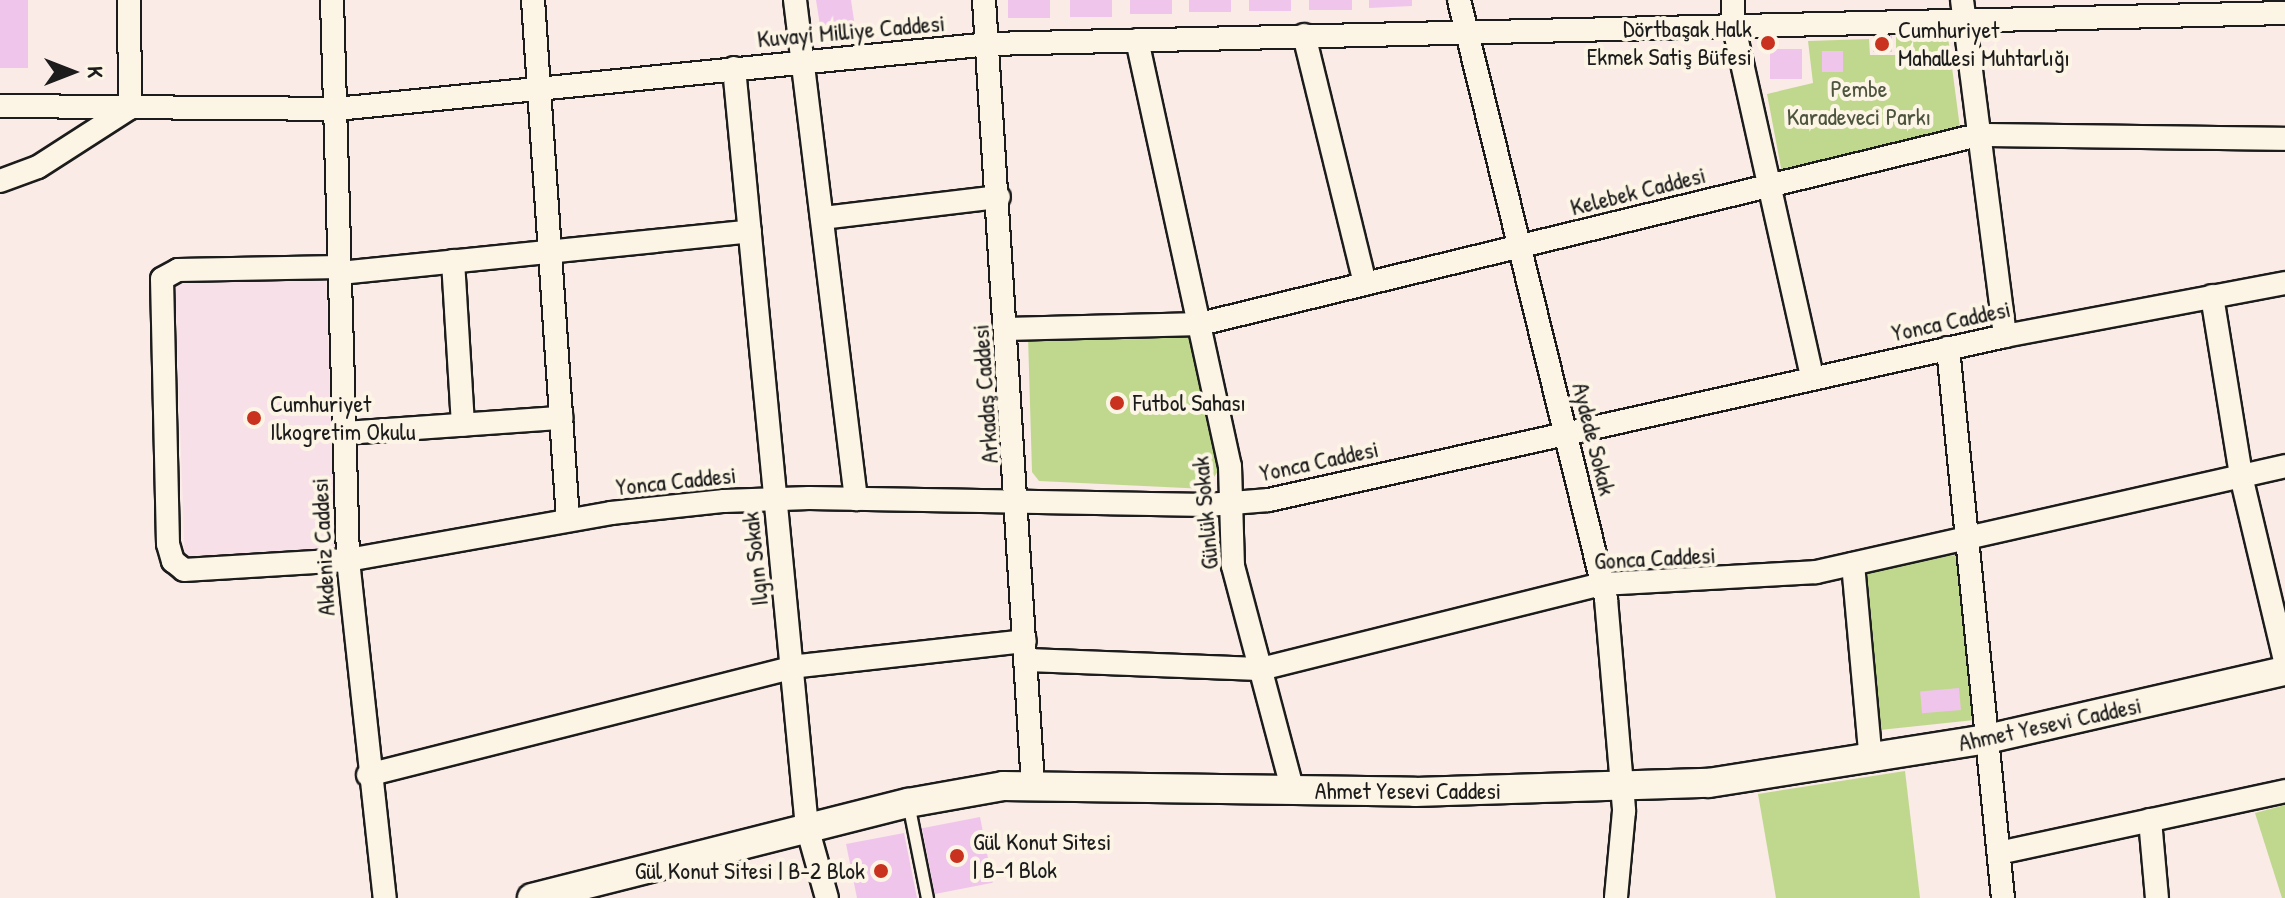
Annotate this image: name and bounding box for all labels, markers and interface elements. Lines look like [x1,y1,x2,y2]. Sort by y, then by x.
street label: Kuvayi Milliye Caddesi [756,8,946,54]
place label: Dörtbaşak Halk Ekmek Satiş Büfesi [1587,15,1752,71]
place label: Cumhuriyet Mahallesi Muhtarlığı [1898,16,2070,72]
north arrow [32,32,112,112]
marker: Dörtbaşak Halk Ekmek Satiş Büfesi [1759,34,1777,52]
marker: Cumhuriyet Mahallesi Muhtarlığı [1873,35,1891,53]
text: K [81,66,111,78]
park label: Pembe Karadeveci Parkı [1787,75,1931,131]
street label: Kelebek Caddesi [1567,160,1709,222]
street label: Yonca Caddesi [1889,294,2013,348]
street label: Arkadaş Caddesi [966,324,1004,464]
street label: Aydede Sokak [1566,380,1622,498]
place label: Futbol Sahası [1133,389,1246,417]
place label: Cumhuriyet Ilkogretim Okulu [270,390,415,446]
marker: Futbol Sahası [1108,394,1126,412]
marker: Cumhuriyet Ilkogretim Okulu [245,409,263,427]
street label: Yonca Caddesi [1257,434,1381,488]
street label: Günlük Sokak [1186,455,1224,571]
street label: Yonca Caddesi [614,460,738,502]
street label: Akdeniz Caddesi [305,477,341,617]
street label: Ilgın Sokak [736,511,774,607]
street label: Gonca Caddesi [1593,540,1717,576]
street label: Ahmet Yesevi Caddesi [1956,691,2144,757]
street label: Ahmet Yesevi Caddesi [1315,777,1501,805]
place label: Gül Konut Sitesi | B-1 Blok [973,828,1111,884]
marker: Gül Konut Sitesi | B-1 Blok [948,847,966,865]
place label: Gül Konut Sitesi | B-2 Blok [635,857,865,885]
marker: Gül Konut Sitesi | B-2 Blok [872,862,890,880]

